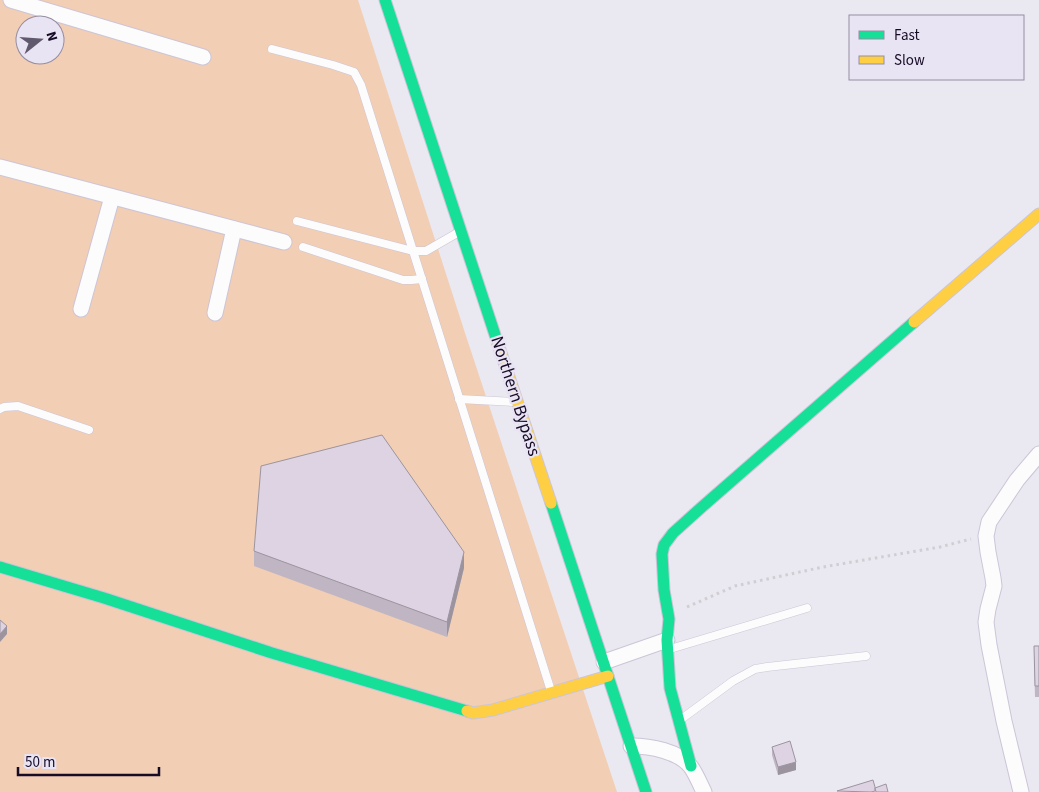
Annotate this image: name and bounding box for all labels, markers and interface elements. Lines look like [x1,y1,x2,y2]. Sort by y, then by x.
north arrow [15,15,65,65]
legend [849,15,1024,80]
text: Fast [894,25,920,46]
text: N [41,29,62,44]
text: Slow [894,50,925,71]
street label: Northern Bypass [484,333,547,459]
scale bar [18,744,159,776]
text: 50 m [25,752,55,773]

